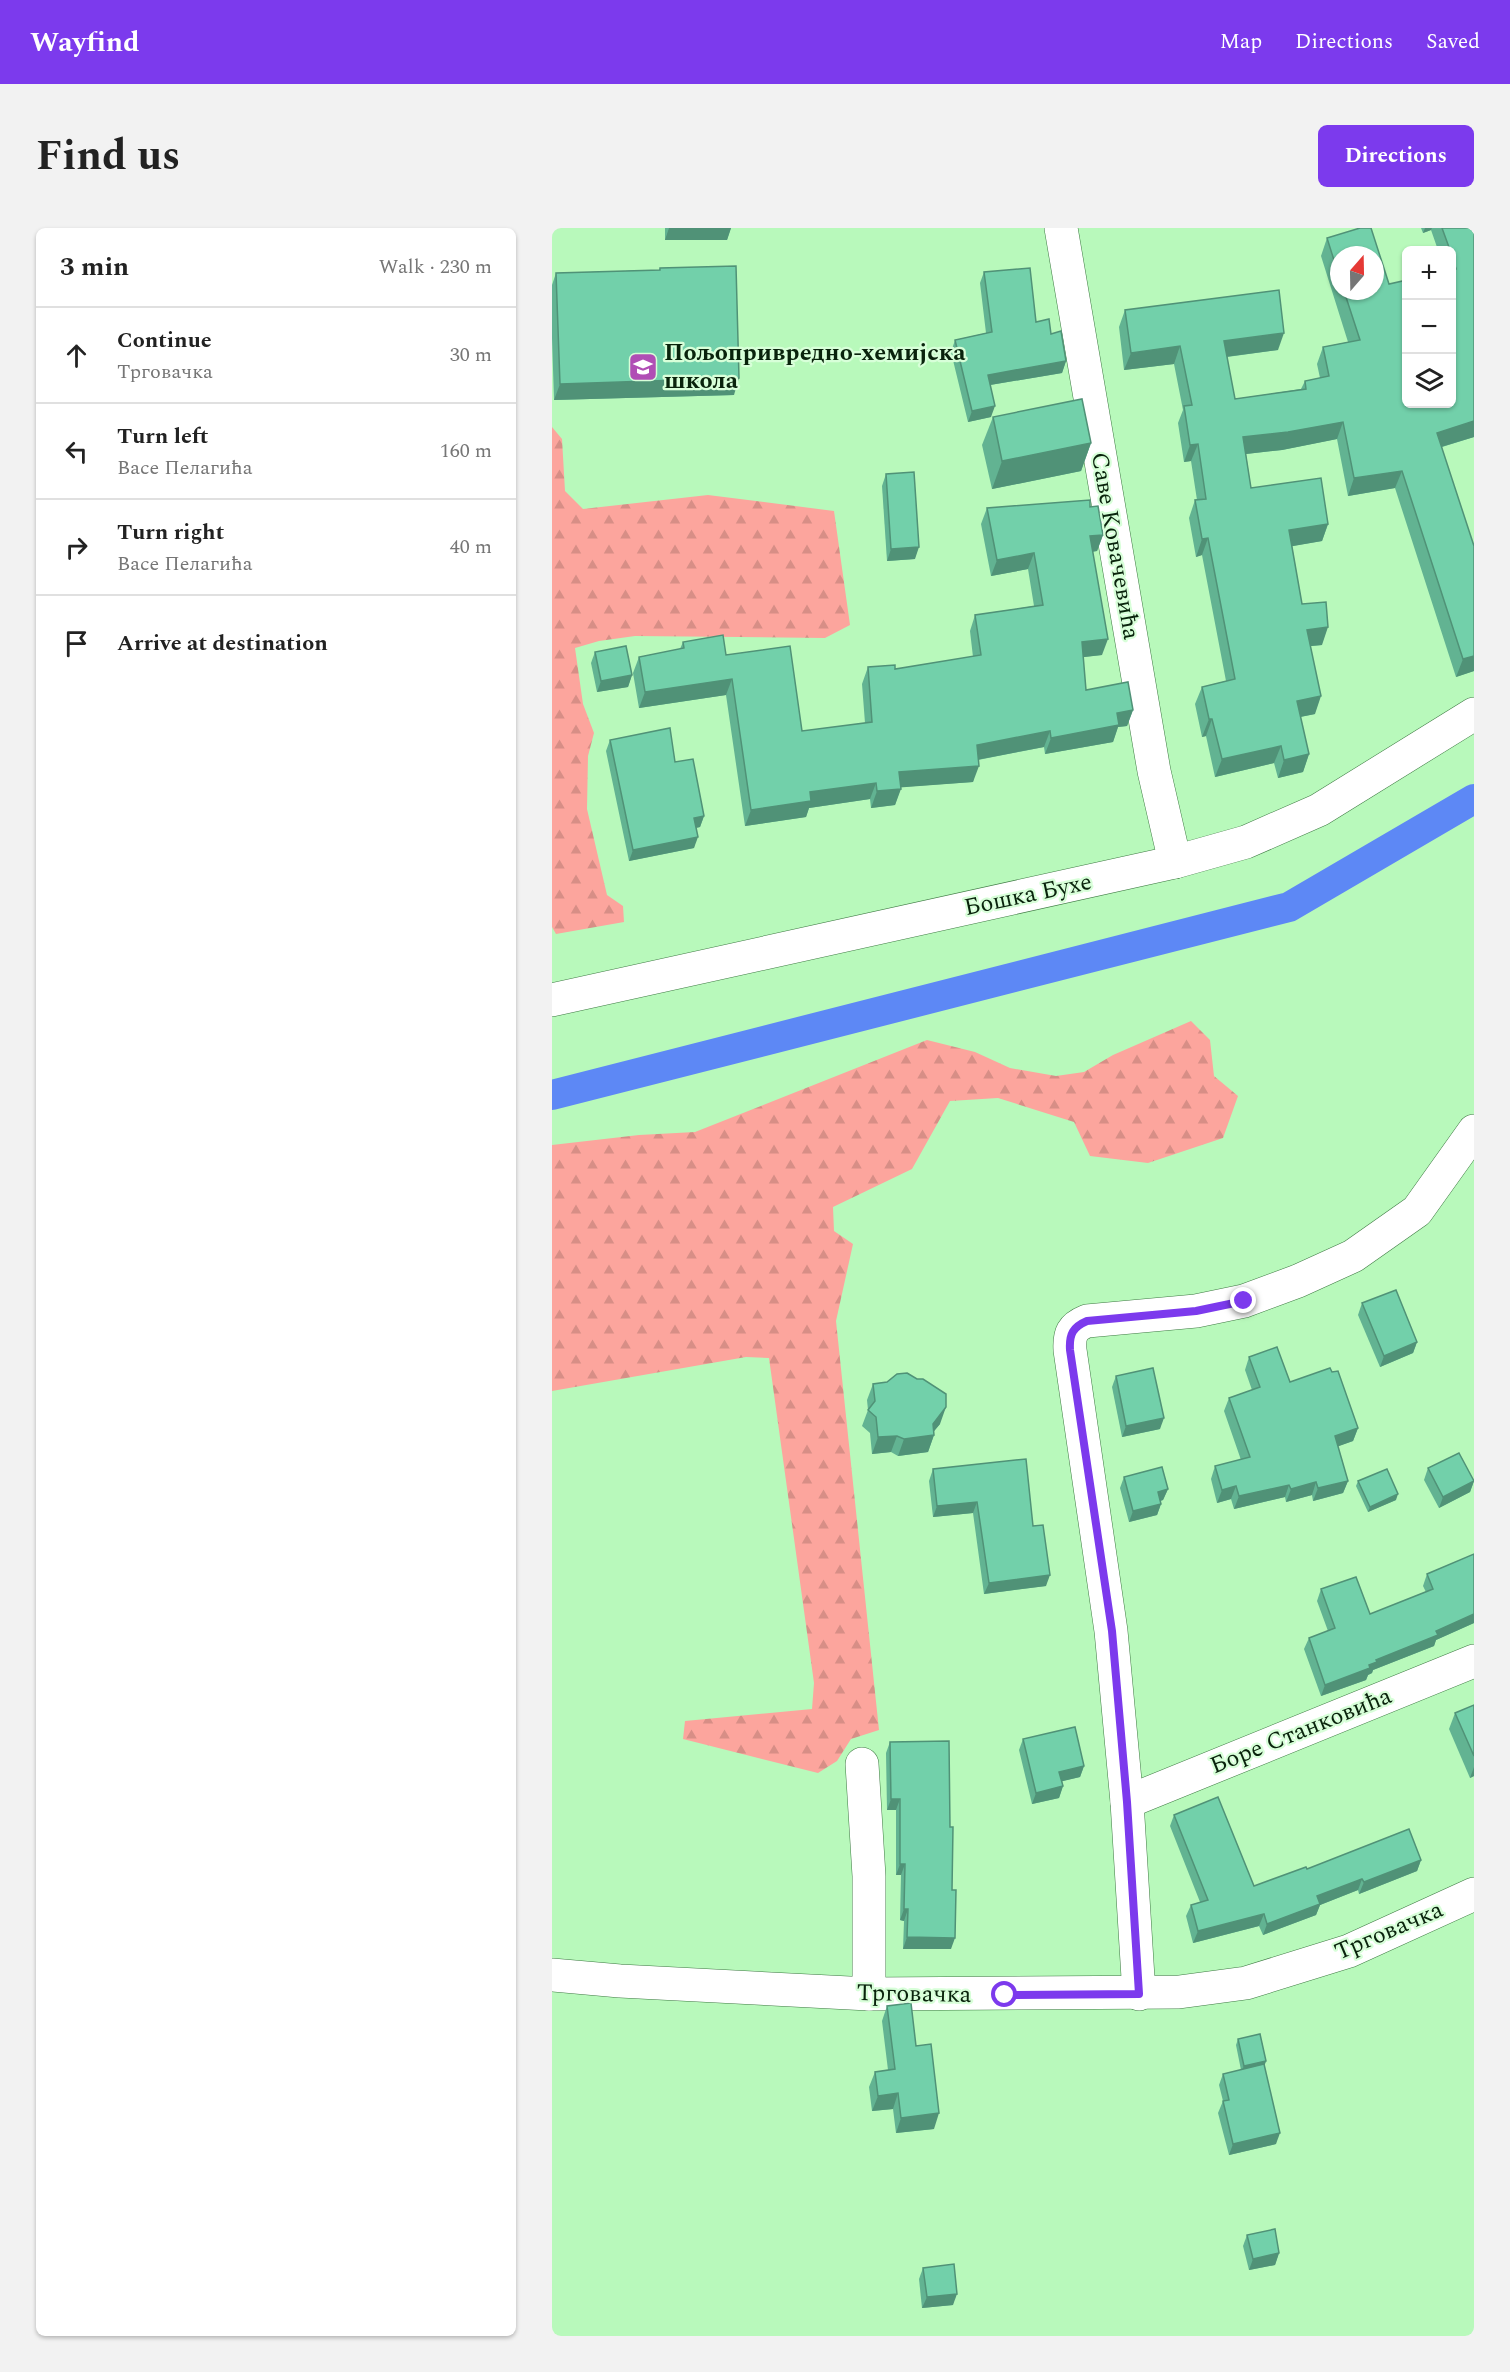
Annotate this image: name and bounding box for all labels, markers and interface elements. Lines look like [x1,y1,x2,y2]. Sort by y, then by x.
text: Wayfind [30,21,139,64]
text: Map [1220,26,1262,58]
text: Directions [1295,26,1393,58]
text: Saved [1426,26,1480,58]
text: Find us [36,125,180,188]
button: Directions [1318,125,1474,187]
north arrow [1330,246,1384,300]
map controls [1402,246,1456,408]
button: + [1402,246,1456,300]
text: 3 min [60,247,129,287]
text: Walk · 230 m [379,252,492,282]
button: − [1402,300,1456,354]
text: Continue [117,324,212,357]
place label: Пољопривредно-хемијска школа [664,335,966,399]
icon: ahead [60,339,93,372]
text: 30 m [450,340,492,370]
school or university icon: Пољопривредно-хемијска школа [627,351,659,383]
button: layers [1402,354,1456,408]
text: Трговачка [117,357,213,387]
text: Turn left [117,420,209,453]
icon: left [60,435,93,468]
text: 160 m [440,436,492,466]
street label: Саве Ковачевића [1081,449,1149,643]
text: Васе Пелагића [117,453,252,483]
text: Turn right [117,516,224,549]
icon: right [60,531,93,564]
text: 40 m [450,532,492,562]
text: Васе Пелагића [117,549,252,579]
icon: arrive [60,627,93,660]
text: Arrive at destination [117,627,328,660]
street label: Бошка Бухе [961,864,1095,926]
route end [1230,1287,1256,1313]
street label: Боре Станковића [1205,1678,1398,1784]
street label: Трговачка [1329,1892,1449,1970]
street label: Трговачка [856,1975,972,2013]
route start [991,1981,1017,2007]

